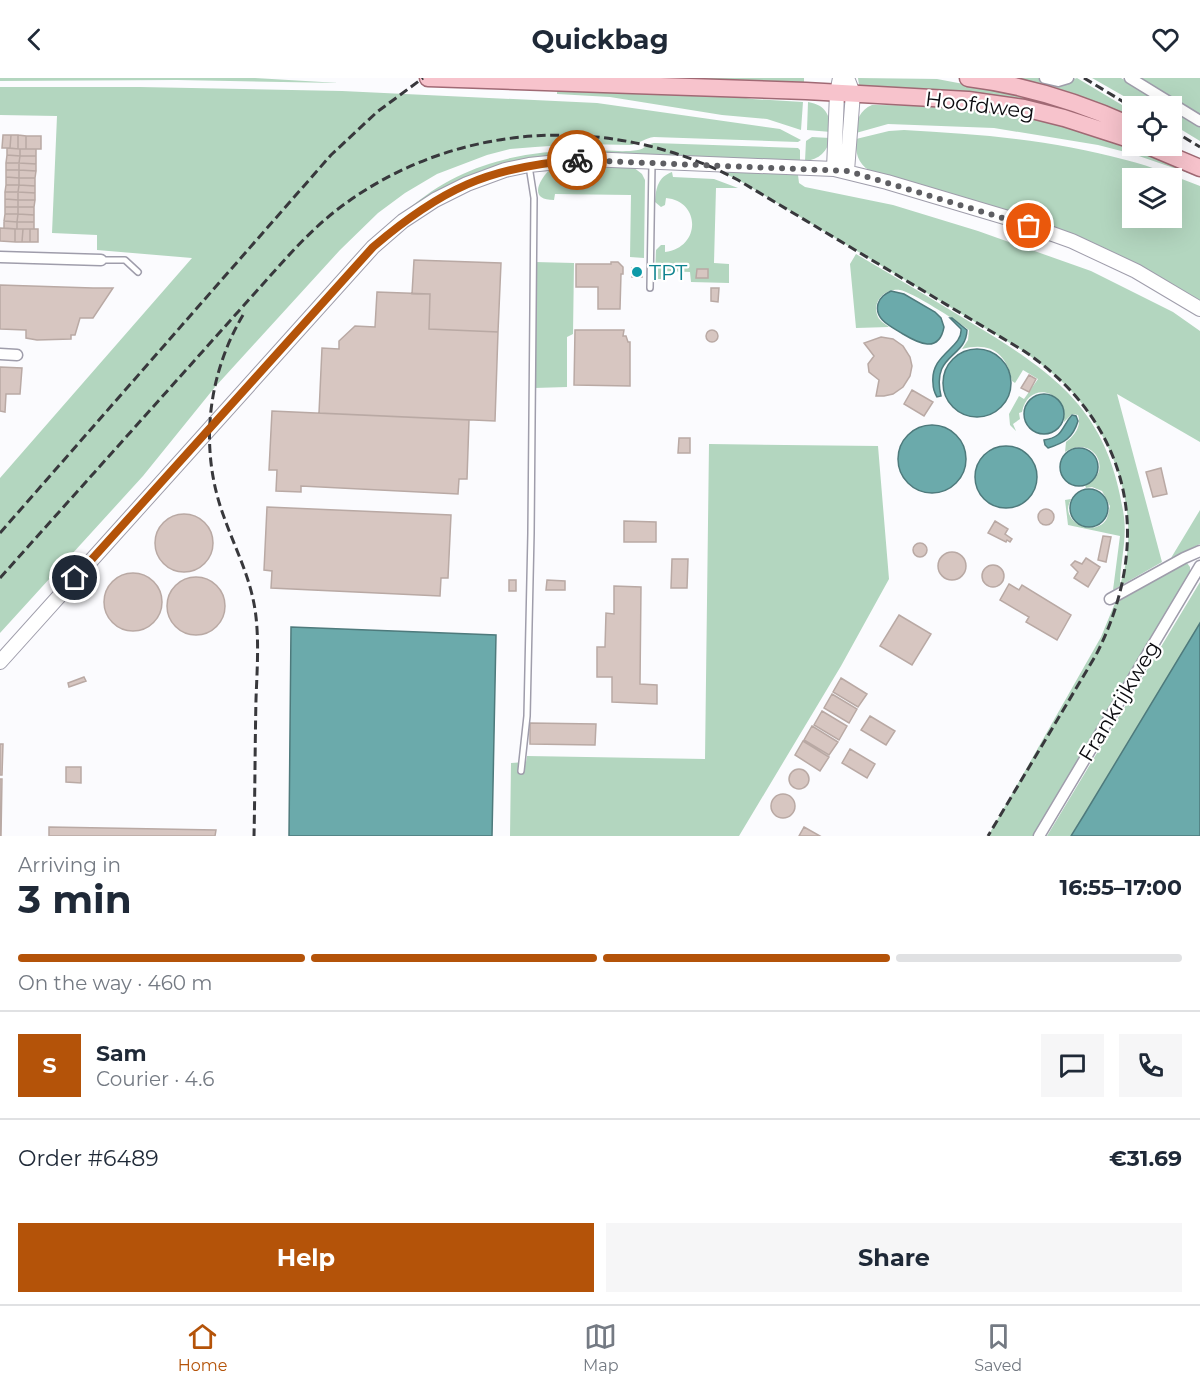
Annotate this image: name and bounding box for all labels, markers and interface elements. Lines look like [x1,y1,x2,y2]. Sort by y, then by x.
icon: back [18,23,51,56]
text: Quickbag [531,23,669,56]
icon: heart [1149,23,1182,56]
street label: Hoofdweg [924,86,1036,124]
map controls [1122,96,1182,228]
button: locate [1122,96,1182,156]
courier [547,130,607,190]
icon: bike [561,144,594,177]
button: layers [1122,168,1182,228]
pin [1003,200,1054,251]
icon: bag [1012,209,1045,242]
place label: TPT [649,260,687,285]
marker: TPT [630,265,644,279]
pin [49,552,100,603]
icon: home [58,561,91,594]
street label: Frankrijkweg [1073,636,1165,766]
text: Arriving in [18,853,121,877]
text: 16:55–17:00 [1060,874,1182,901]
text: 3 min [18,875,132,923]
text: On the way · 460 m [18,971,213,995]
button: chat [1041,1034,1104,1097]
button: phone [1119,1034,1182,1097]
text: Sam [96,1040,147,1067]
text: S [42,1052,57,1079]
text: Courier · 4.6 [96,1067,214,1091]
text: Order #6489 [18,1145,159,1172]
text: €31.69 [1109,1145,1182,1172]
button: Help [18,1223,594,1292]
button: Share [606,1223,1182,1292]
tab: Home [178,1320,227,1375]
tab: Map [583,1320,619,1375]
tab: Saved [974,1320,1022,1375]

